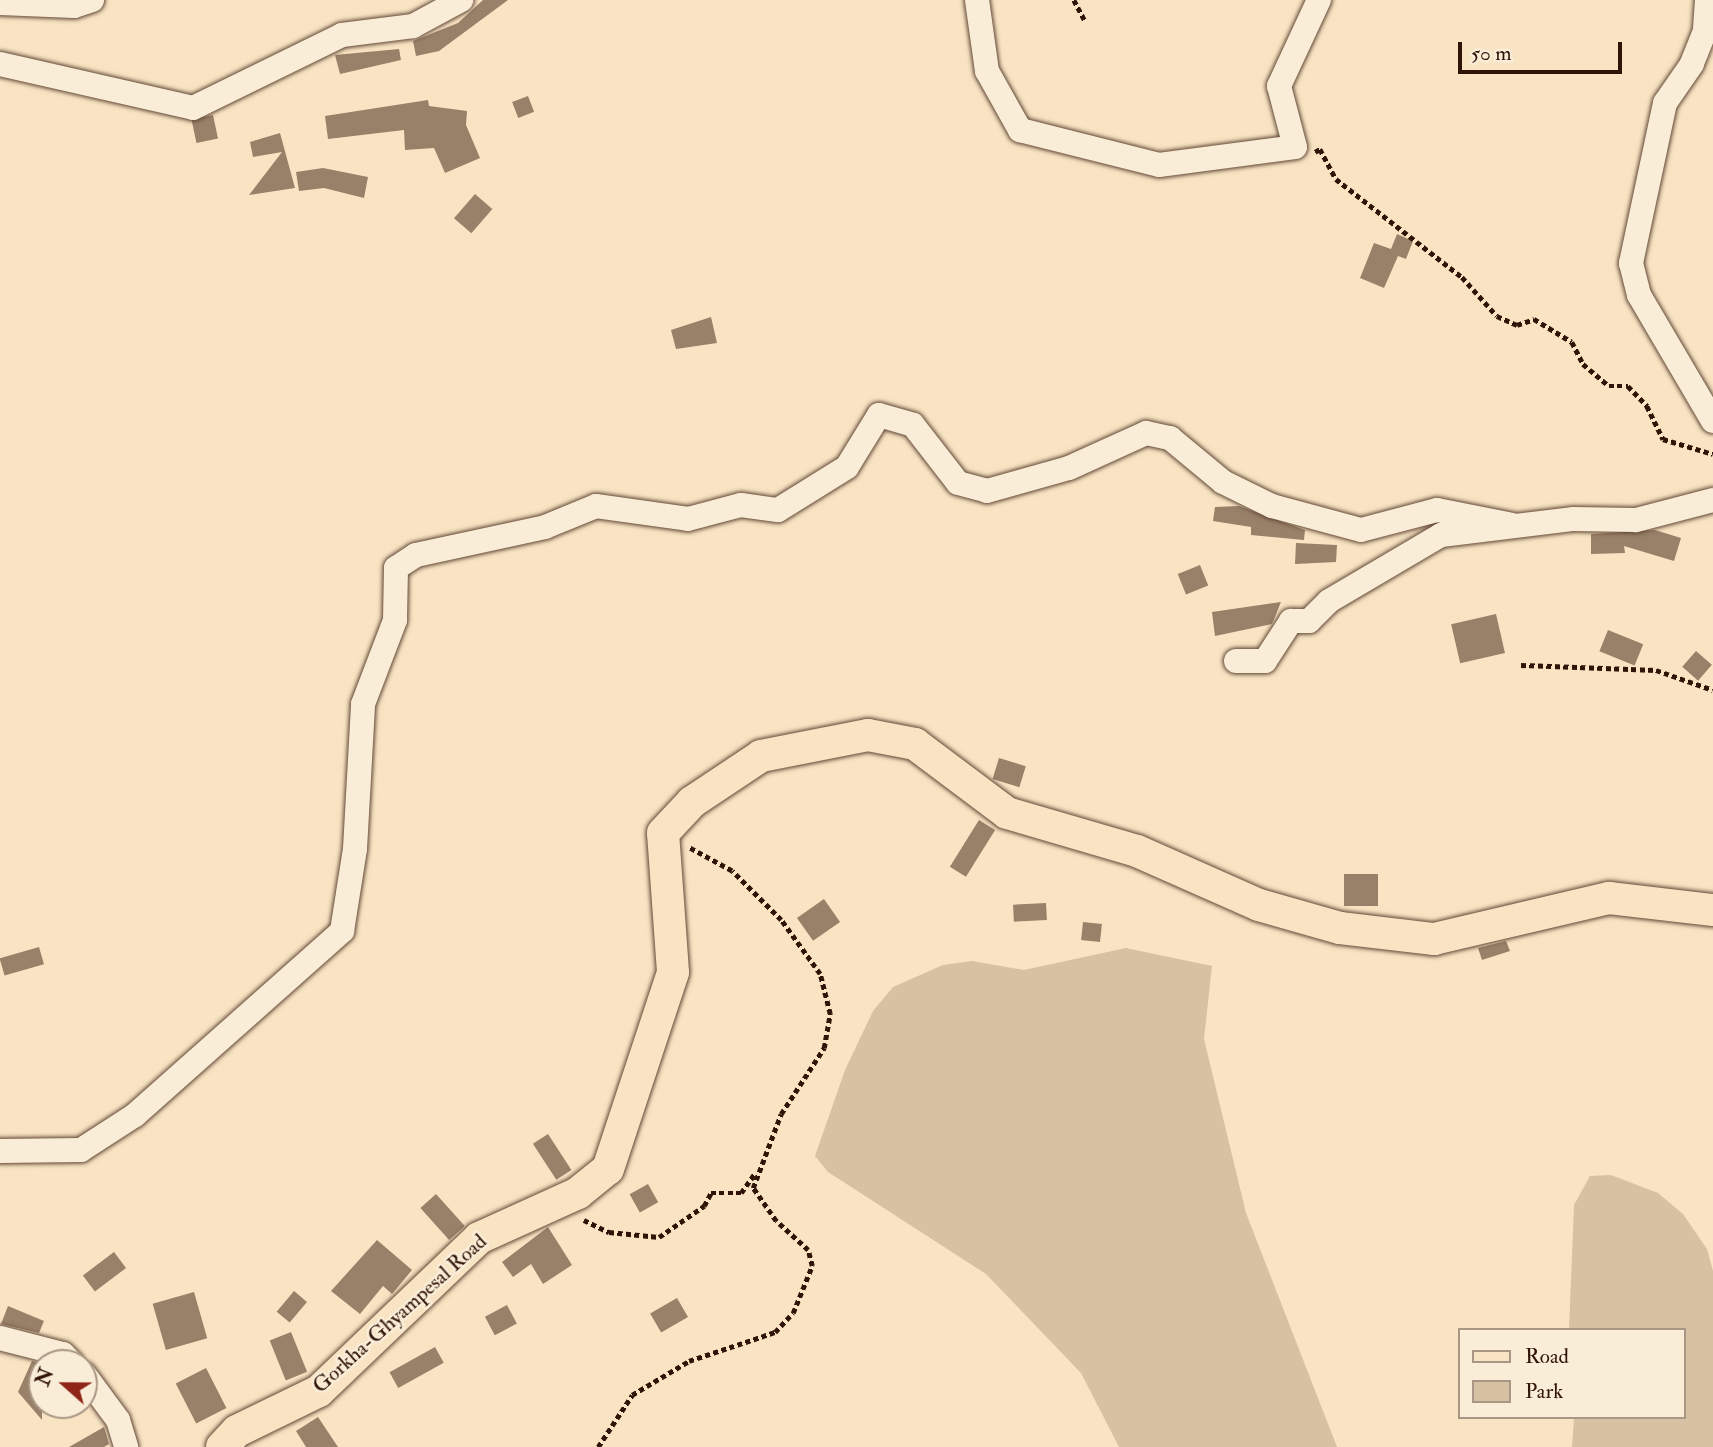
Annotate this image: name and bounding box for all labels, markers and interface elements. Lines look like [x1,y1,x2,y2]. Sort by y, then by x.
scale bar [1461,28,1626,72]
text: 50 m [1471,40,1512,67]
street label: Gorkha-Ghyampesal Road [308,1229,492,1399]
legend [1458,1328,1685,1419]
text: Road [1525,1343,1569,1370]
north arrow [28,1349,98,1419]
text: N [31,1365,60,1389]
text: Park [1525,1378,1563,1405]

